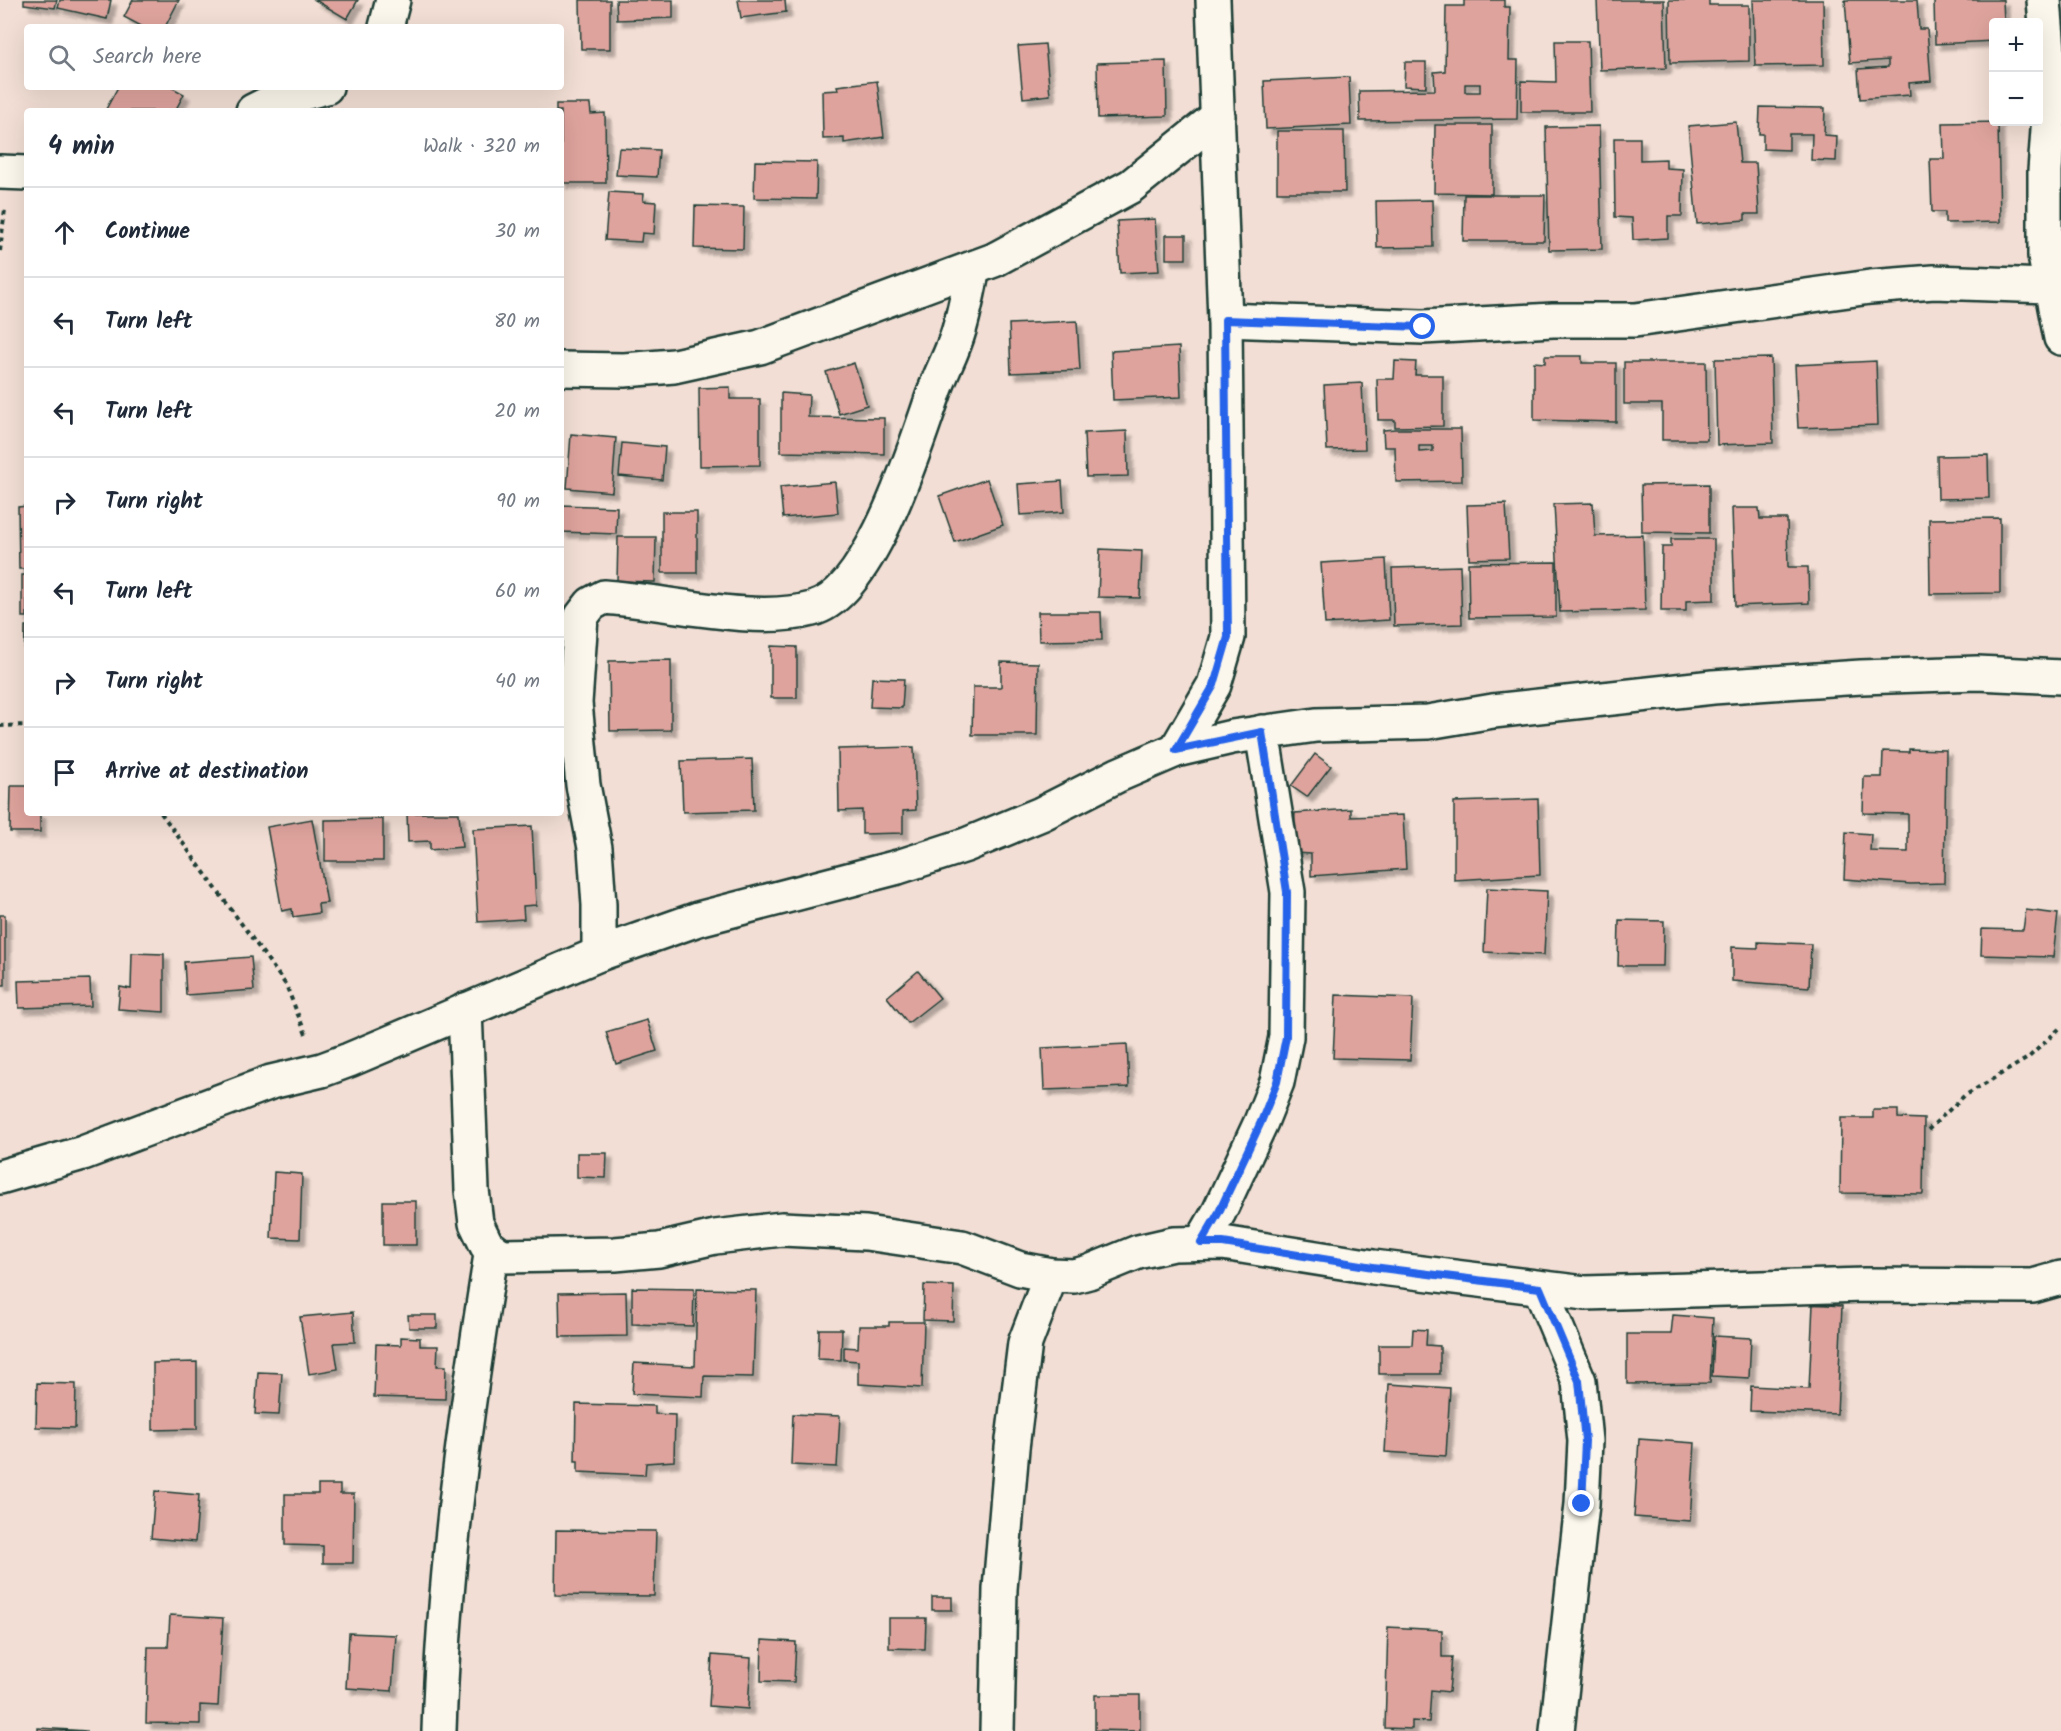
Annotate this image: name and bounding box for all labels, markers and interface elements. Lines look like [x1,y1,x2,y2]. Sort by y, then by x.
map controls [1989,18,2043,126]
button: + [1989,18,2043,72]
search box [24,24,564,90]
text: Search here [93,40,201,75]
icon: search [45,41,78,74]
button: − [1989,72,2043,126]
text: 4 min [48,126,115,168]
text: Walk · 320 m [423,131,540,163]
text: Continue [105,215,190,250]
icon: ahead [48,216,81,249]
text: 30 m [495,216,540,248]
text: Turn left [105,305,192,340]
icon: left [48,306,81,339]
text: 80 m [494,306,540,338]
route start [1409,313,1435,339]
text: Turn left [105,395,192,430]
icon: left [48,396,81,429]
text: 20 m [494,396,540,428]
text: Turn right [105,485,203,520]
icon: right [48,486,81,519]
text: 90 m [496,486,540,518]
text: Turn left [105,575,192,610]
icon: left [48,576,81,609]
text: 60 m [495,576,540,608]
text: Turn right [105,665,203,700]
icon: right [48,666,81,699]
text: 40 m [495,666,540,698]
text: Arrive at destination [105,755,308,790]
icon: arrive [48,756,81,789]
route end [1568,1490,1594,1516]

